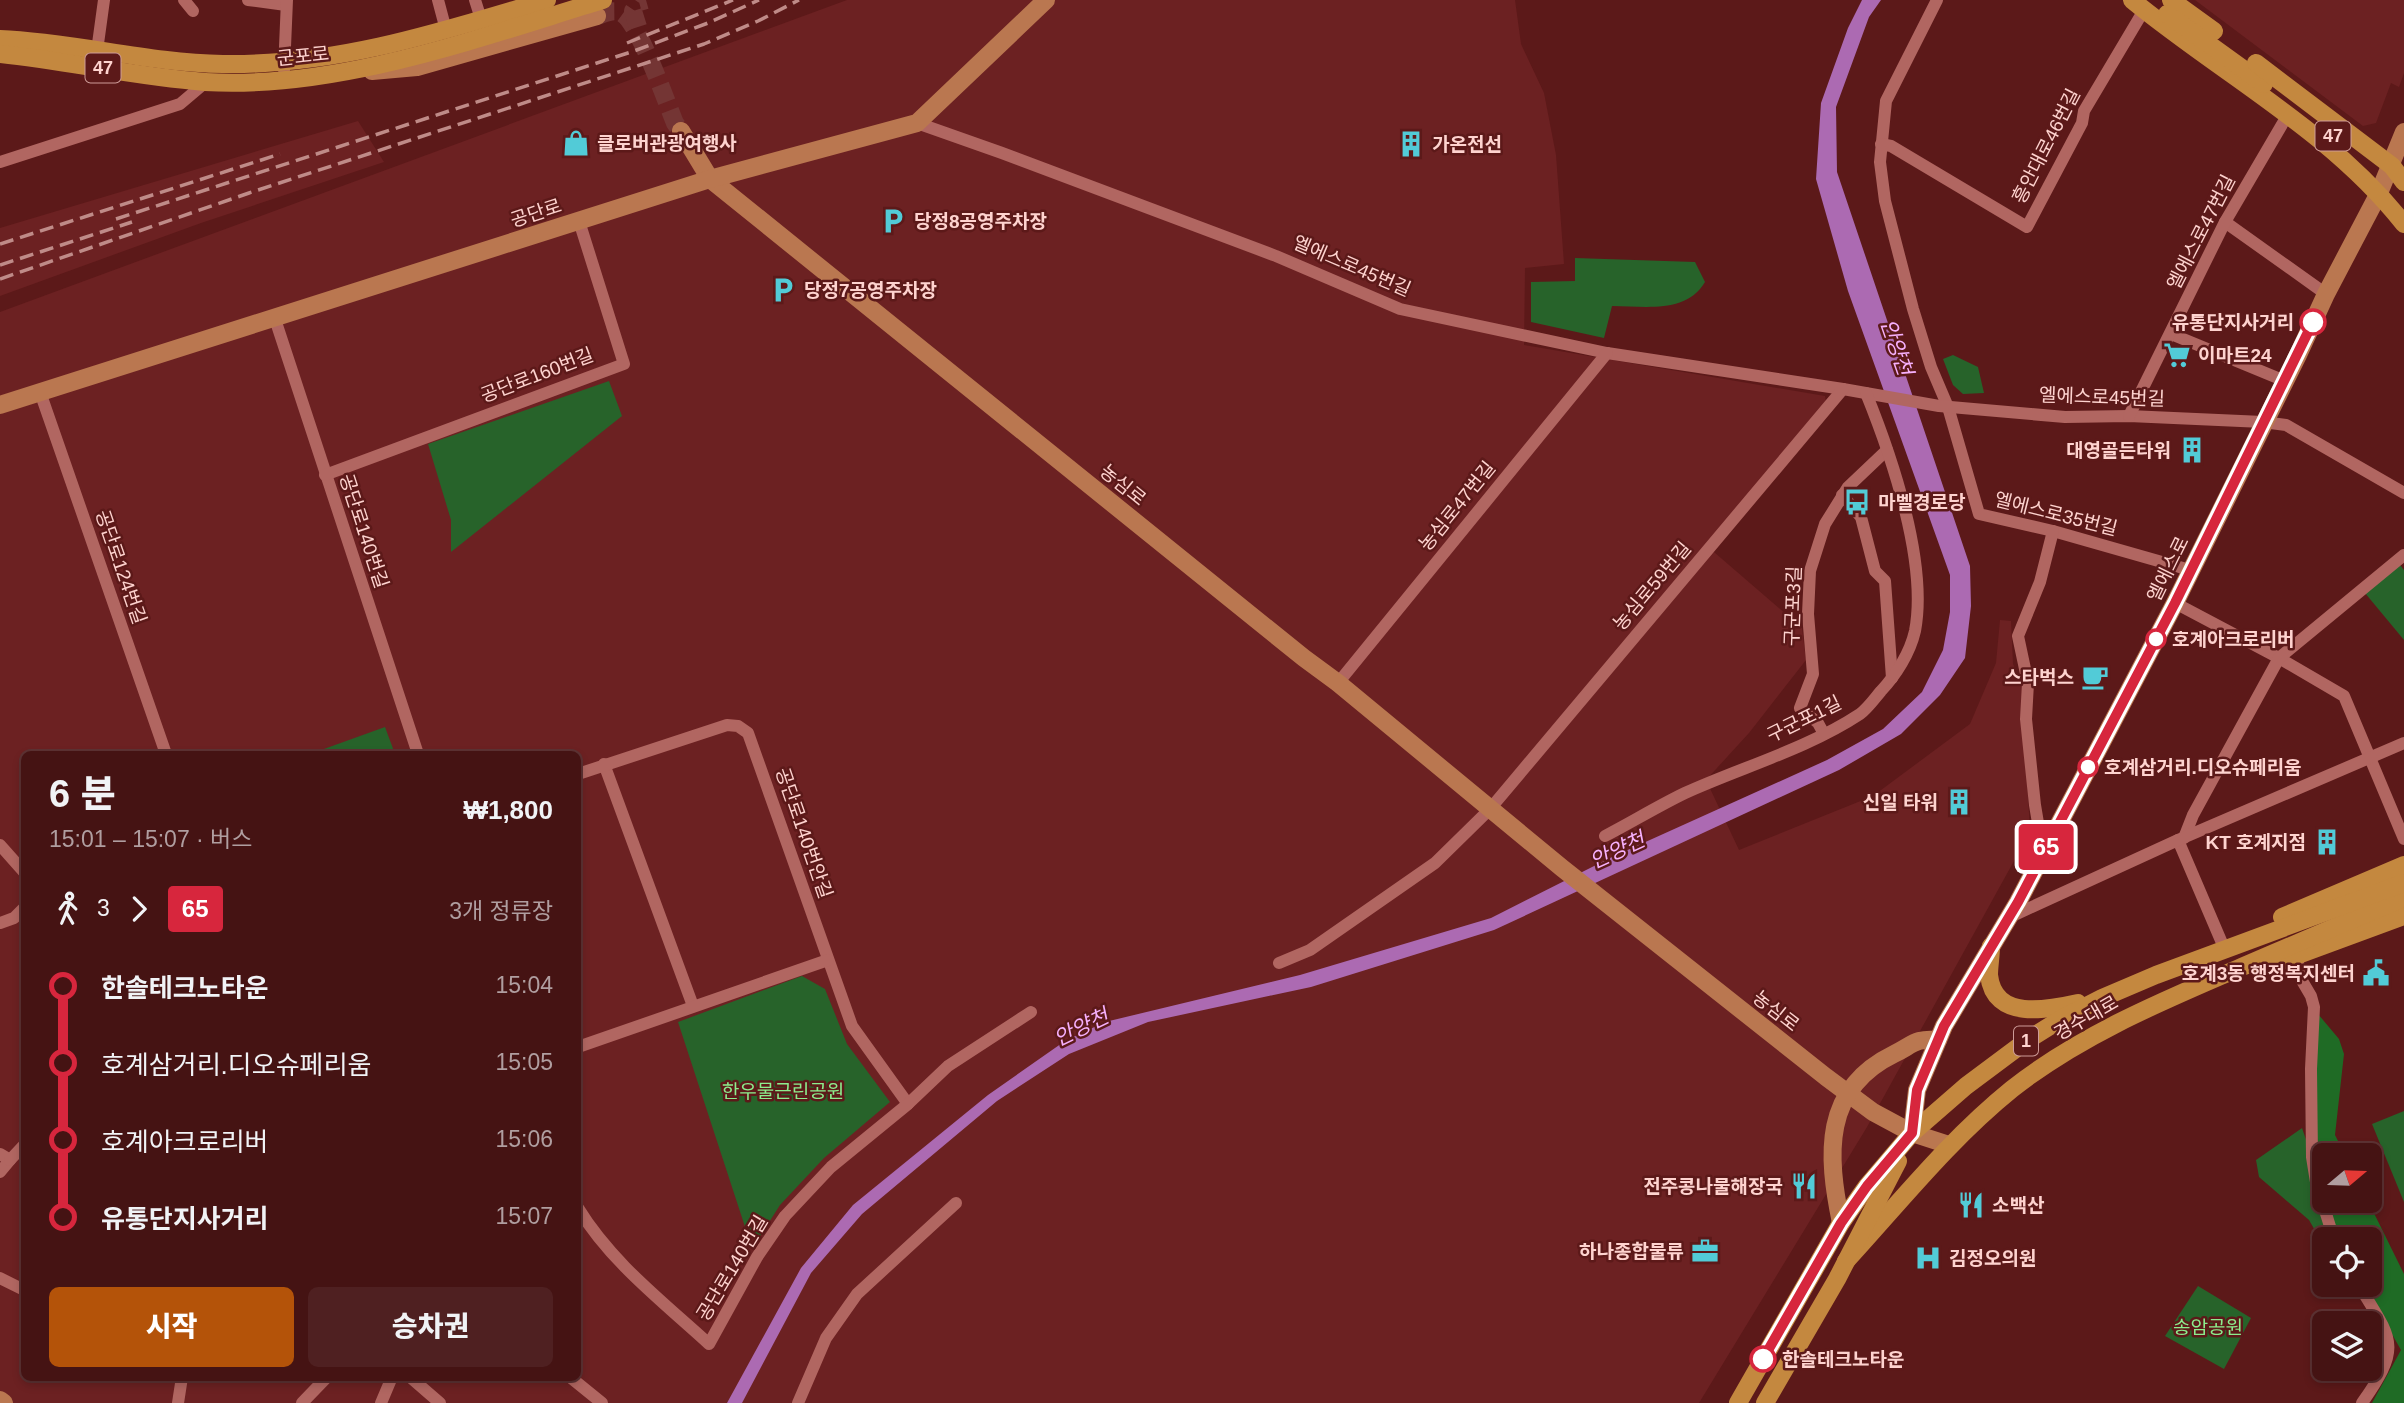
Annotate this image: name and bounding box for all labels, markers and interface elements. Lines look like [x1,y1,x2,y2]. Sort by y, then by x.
street label: 군포로 [276,43,330,69]
road number: 47 [86,54,120,82]
street label: 흥안대로46번길 [2008,85,2084,207]
road number: 47 [2316,121,2350,150]
shop icon: 클로버관광여행사 [561,128,591,158]
building icon: 가온전선 [1396,129,1426,159]
place label: 클로버관광여행사 [597,133,737,154]
place label: 가온전선 [1432,134,1502,155]
street label: 엘에스로47번길 [2163,171,2239,293]
street label: 공단로 [508,195,564,231]
parking icon: 당정8공영주차장 [878,206,908,236]
place label: 당정8공영주차장 [914,211,1047,232]
street label: 엘에스로45번길 [1290,232,1414,300]
parking icon: 당정7공영주차장 [768,275,798,305]
place label: 당정7공영주차장 [804,280,937,301]
marker: 유통단지사거리 [2300,309,2326,335]
place label: 유통단지사거리 [2172,312,2294,333]
water label: 안양천 [1877,316,1918,381]
supermarket icon: 이마트24 [2162,340,2192,370]
street label: 공단로160번길 [478,344,596,406]
place label: 이마트24 [2198,345,2272,366]
street label: 엘에스로45번길 [2039,384,2165,410]
building icon: 대영골든타워 [2177,435,2207,465]
place label: 대영골든타워 [2066,440,2171,461]
street label: 농심로47번길 [1415,457,1499,555]
street label: 농심로 [1096,460,1150,510]
street label: 공단로140번길 [336,471,392,591]
bus stop icon: 마벨경로당 [1842,487,1872,517]
street label: 엘에스로35번길 [1992,489,2120,539]
place label: 마벨경로당 [1878,492,1966,513]
street label: 공단로124번길 [92,507,150,627]
street label: 엘에스로 [2143,533,2193,605]
street label: 농심로59번길 [1609,538,1695,634]
street label: 구군포3길 [1781,565,1805,647]
marker: 호계아크로리버 [2146,629,2166,649]
place label: 호계아크로리버 [2172,629,2294,650]
cafe icon: 스타벅스 [2080,662,2110,692]
place label: 스타벅스 [2004,667,2074,688]
street label: 구군포1길 [1763,692,1845,746]
marker: 호계삼거리.디오슈페리움 [2078,757,2098,777]
place label: 호계삼거리.디오슈페리움 [2104,757,2302,778]
street label: 공단로140번안길 [772,765,836,901]
text: 6 분 [49,773,116,815]
building icon: 신일 타워 [1944,787,1974,817]
place label: 신일 타워 [1863,792,1938,813]
text: ₩1,800 [463,795,553,825]
line badge: 65 [2014,824,2078,870]
text: 15:01 – 15:07 · 버스 [49,826,252,852]
water label: 안양천 [1586,826,1651,873]
building icon: KT 호계지점 [2312,827,2342,857]
place label: KT 호계지점 [2205,832,2306,853]
text: 65 [2033,833,2059,860]
icon: walk [49,890,87,928]
icon: forward [120,890,158,928]
text: 3 [97,895,110,921]
text: 65 [182,895,209,922]
text: 3개 정류장 [449,898,553,924]
public building icon: 호계3동 행정복지센터 [2361,958,2391,988]
place label: 호계3동 행정복지센터 [2182,963,2355,984]
text: 15:04 [495,972,553,998]
text: 한솔테크노타운 [101,973,268,1003]
street label: 농심로 [1749,987,1803,1035]
street label: 경수대로 [2050,991,2122,1045]
water label: 안양천 [1050,1003,1114,1050]
road number: 1 [2014,1026,2038,1056]
text: 15:05 [495,1049,553,1075]
text: 호계삼거리.디오슈페리움 [101,1050,371,1080]
park label: 한우물근린공원 [722,1081,844,1102]
text: 15:06 [495,1126,553,1152]
text: 호계아크로리버 [101,1127,268,1157]
north arrow [2312,1143,2382,1213]
map controls [2312,1143,2382,1381]
restaurant icon: 전주콩나물해장국 [1789,1171,1819,1201]
place label: 전주콩나물해장국 [1643,1176,1783,1197]
restaurant icon: 소백산 [1956,1190,1986,1220]
place label: 소백산 [1992,1195,2045,1216]
text: 15:07 [495,1203,553,1229]
text: 유통단지사거리 [101,1204,268,1234]
street label: 공단로140번길 [692,1212,772,1324]
button: locate [2312,1227,2382,1297]
office icon: 하나종합물류 [1690,1236,1720,1266]
place label: 하나종합물류 [1579,1241,1684,1262]
hospital icon: 김정오의원 [1913,1243,1943,1273]
place label: 김정오의원 [1949,1248,2036,1269]
button: 시작 [49,1287,294,1367]
button: 승차권 [308,1287,553,1367]
button: layers [2312,1311,2382,1381]
park label: 송암공원 [2173,1317,2243,1338]
marker: 한솔테크노타운 [1750,1346,1776,1372]
place label: 한솔테크노타운 [1782,1349,1904,1370]

